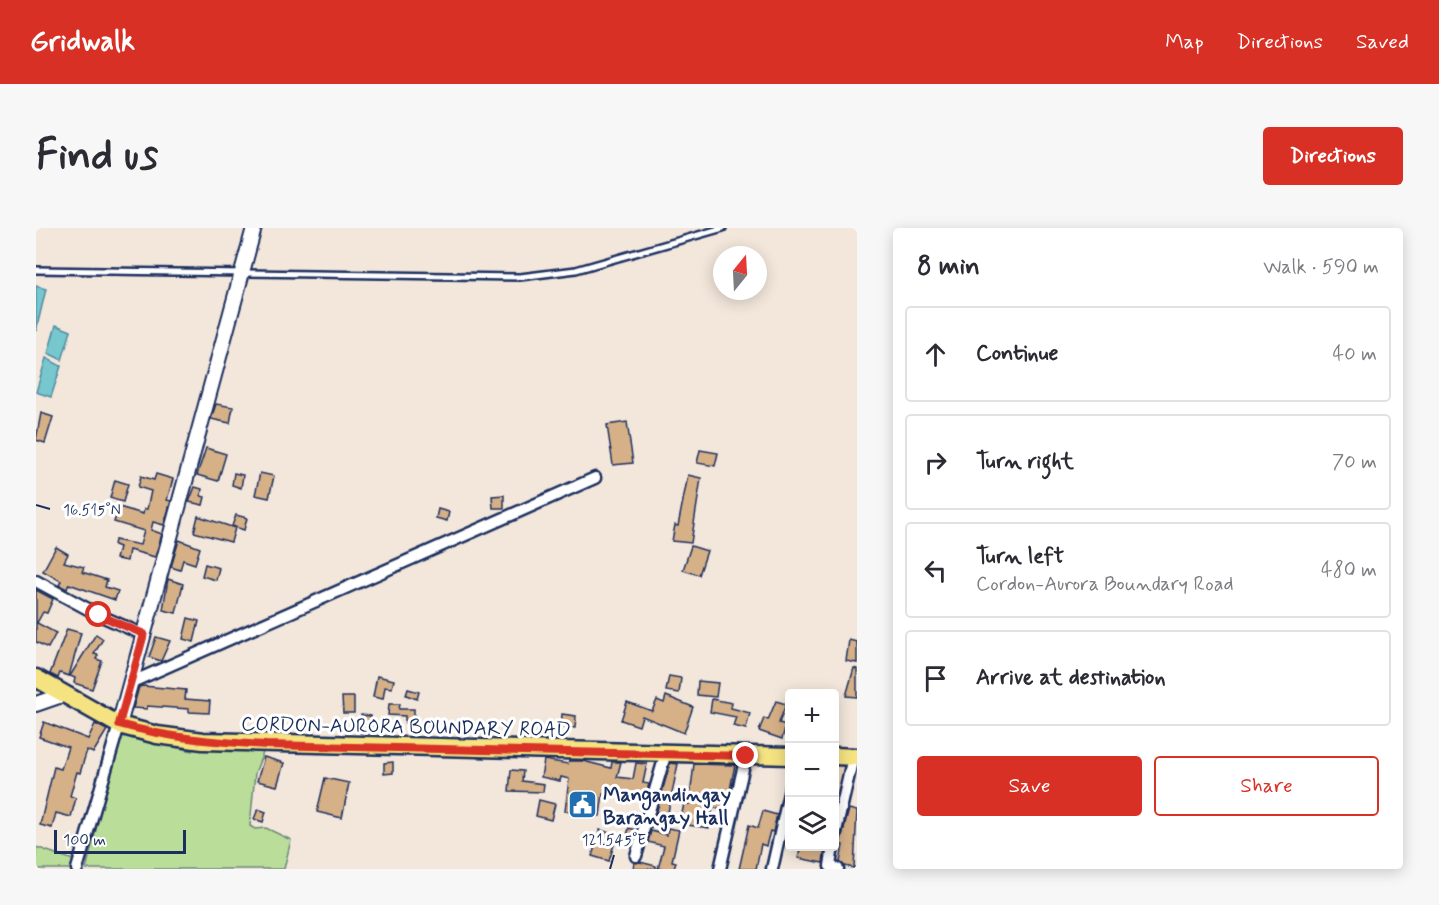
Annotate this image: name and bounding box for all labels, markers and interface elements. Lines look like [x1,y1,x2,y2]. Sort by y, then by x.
text: Gridwalk [30,24,135,61]
text: Map [1165,28,1204,56]
text: Directions [1237,28,1323,56]
text: Saved [1356,28,1409,56]
button: Directions [1263,127,1403,185]
text: Find us [36,129,158,184]
north arrow [713,246,767,300]
text: 8 min [917,250,980,284]
text: Walk · 590 m [1263,254,1379,281]
icon: ahead [919,338,952,371]
text: Continue [976,340,1058,368]
text: 40 m [1333,341,1377,368]
icon: right [919,446,952,479]
text: Turn right [976,448,1074,476]
text: 70 m [1332,449,1377,476]
text: 16.515°N [63,501,121,521]
text: Turn left [976,543,1064,571]
icon: left [919,554,952,587]
text: 480 m [1321,557,1377,584]
text: Cordon-Aurora Boundary Road [976,571,1234,598]
route start [85,601,111,627]
icon: arrive [919,662,952,695]
text: Arrive at destination [976,664,1166,692]
map controls [785,689,839,851]
button: + [785,689,839,743]
street label: CORDON-AURORA BOUNDARY ROAD [241,711,571,744]
route end [732,742,758,768]
button: − [785,743,839,797]
button: Save [917,756,1142,816]
button: Share [1154,756,1379,816]
place label: Mangandingay Barangay Hall [603,782,731,832]
public building icon: Mangandingay Barangay Hall [566,789,598,821]
button: layers [785,797,839,851]
scale bar [54,827,186,854]
text: 100 m [63,830,106,851]
text: 121.545°E [582,831,646,851]

